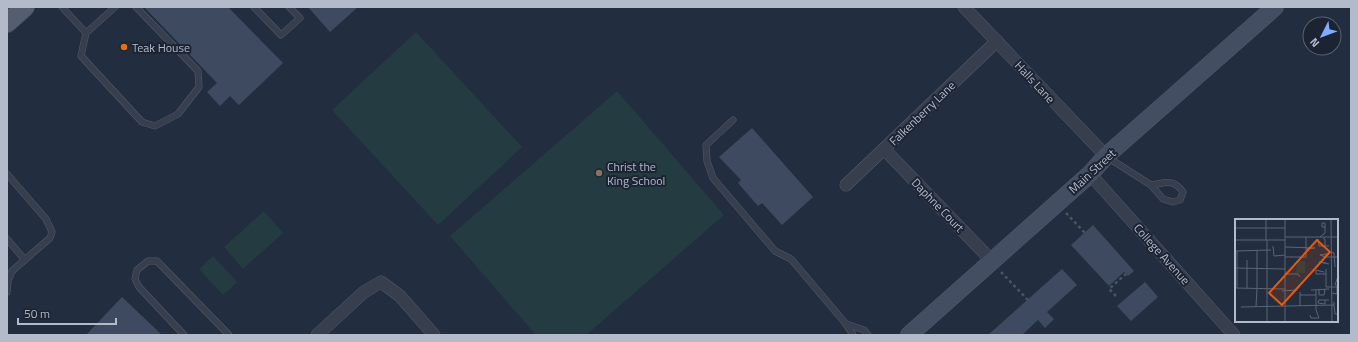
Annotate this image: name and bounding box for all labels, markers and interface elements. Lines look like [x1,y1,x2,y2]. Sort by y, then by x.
north arrow [1302,16,1342,56]
text: N [1306,35,1323,51]
place label: Teak House [132,38,190,57]
marker: Teak House [119,42,129,52]
street label: Halls Lane [1010,56,1060,108]
street label: Falkenberry Lane [884,76,960,150]
street label: Main Street [1064,143,1121,198]
place label: Christ the King School [607,157,665,190]
marker: Christ the King School [594,168,604,178]
street label: Daphne Court [907,174,969,237]
street label: College Avenue [1129,219,1195,289]
inset map [1235,219,1338,322]
scale bar [18,300,116,326]
text: 50 m [24,304,50,323]

